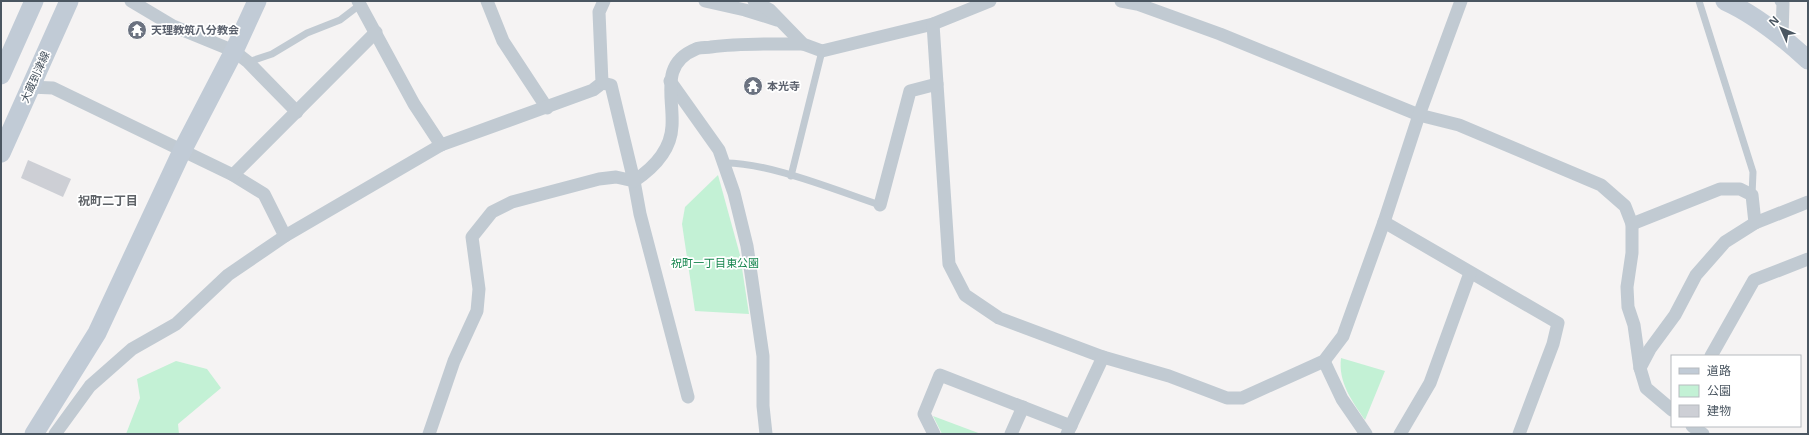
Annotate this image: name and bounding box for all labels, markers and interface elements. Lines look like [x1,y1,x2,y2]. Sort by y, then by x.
north arrow [1761,8,1801,48]
text: N [1765,12,1782,29]
temple icon: 天理教筑八分教会 [126,19,148,41]
place label: 天理教筑八分教会 [151,22,239,37]
street label: 大蔵到津線 [17,49,53,105]
temple icon: 本光寺 [742,75,764,97]
place label: 本光寺 [767,78,800,93]
district label: 祝町二丁目 [78,192,138,209]
park label: 祝町一丁目東公園 [671,255,759,270]
legend [1671,355,1801,427]
text: 道路 [1707,362,1731,379]
text: 公園 [1707,382,1731,399]
text: 建物 [1707,402,1731,419]

